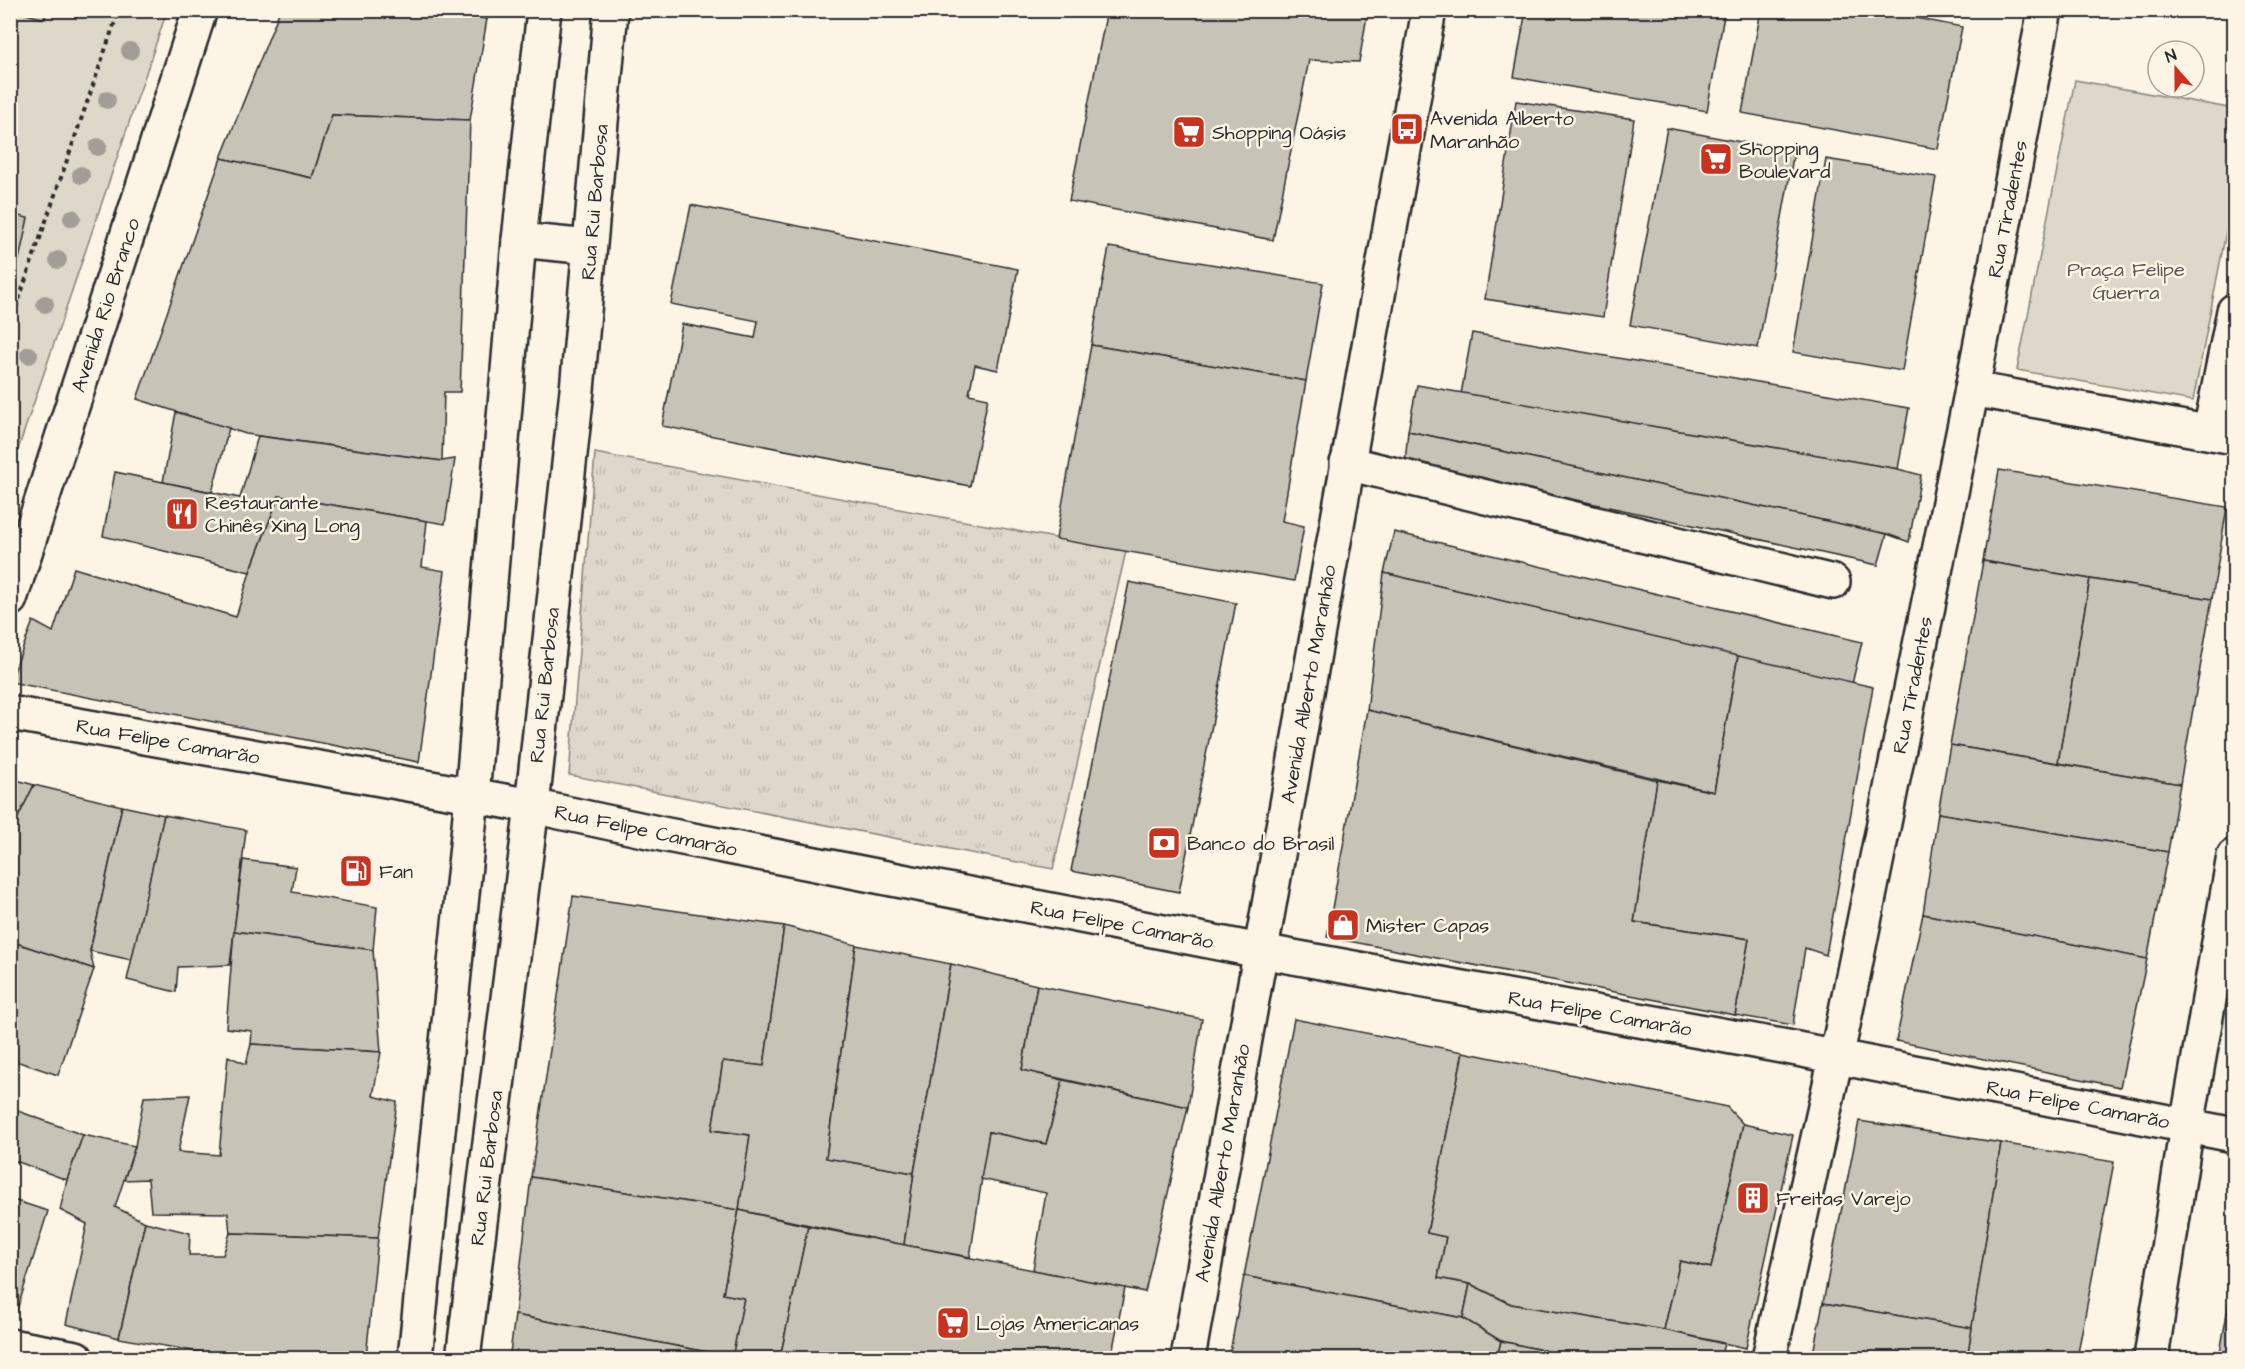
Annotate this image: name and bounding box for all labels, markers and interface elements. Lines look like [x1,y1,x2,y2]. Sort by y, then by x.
north arrow [2146,39,2206,99]
text: N [2162,44,2180,68]
place label: Avenida Alberto Maranhão [1430,105,1574,156]
bus stop icon: Avenida Alberto Maranhão [1389,111,1425,147]
supermarket icon: Shopping Oásis [1171,114,1207,150]
place label: Shopping Oásis [1212,119,1346,148]
street label: Rua Rui Barbosa [574,123,616,281]
place label: Shopping Boulevard [1739,135,1830,186]
street label: Rua Tiradentes [1981,138,2035,280]
supermarket icon: Shopping Boulevard [1698,141,1734,177]
street label: Avenida Rio Branco [65,215,147,396]
park label: Praça Felipe Guerra [2067,256,2185,307]
place label: Restaurante Chinês Xing Long [205,489,360,541]
restaurant icon: Restaurante Chinês Xing Long [164,496,200,532]
street label: Avenida Alberto Maranhão [1274,563,1344,805]
street label: Rua Rui Barbosa [523,606,567,764]
street label: Rua Tiradentes [1886,614,1940,756]
street label: Rua Felipe Camarão [74,712,262,772]
street label: Rua Felipe Camarão [552,798,740,864]
bank icon: Banco do Brasil [1146,825,1182,861]
place label: Banco do Brasil [1187,830,1334,858]
fuel station icon: Fan [338,853,374,889]
place label: Fan [379,858,413,886]
street label: Rua Felipe Camarão [1028,893,1216,956]
shop icon: Mister Capas [1325,907,1361,943]
place label: Mister Capas [1366,912,1489,940]
street label: Rua Felipe Camarão [1506,984,1694,1044]
street label: Avenida Alberto Maranhão [1188,1042,1258,1284]
street label: Rua Felipe Camarão [1984,1073,2172,1136]
street label: Rua Rui Barbosa [464,1089,510,1247]
building icon: Freitas Varejo [1735,1180,1771,1216]
place label: Freitas Varejo [1776,1185,1910,1213]
supermarket icon: Lojas Americanas [935,1305,971,1341]
place label: Lojas Americanas [976,1310,1139,1338]

